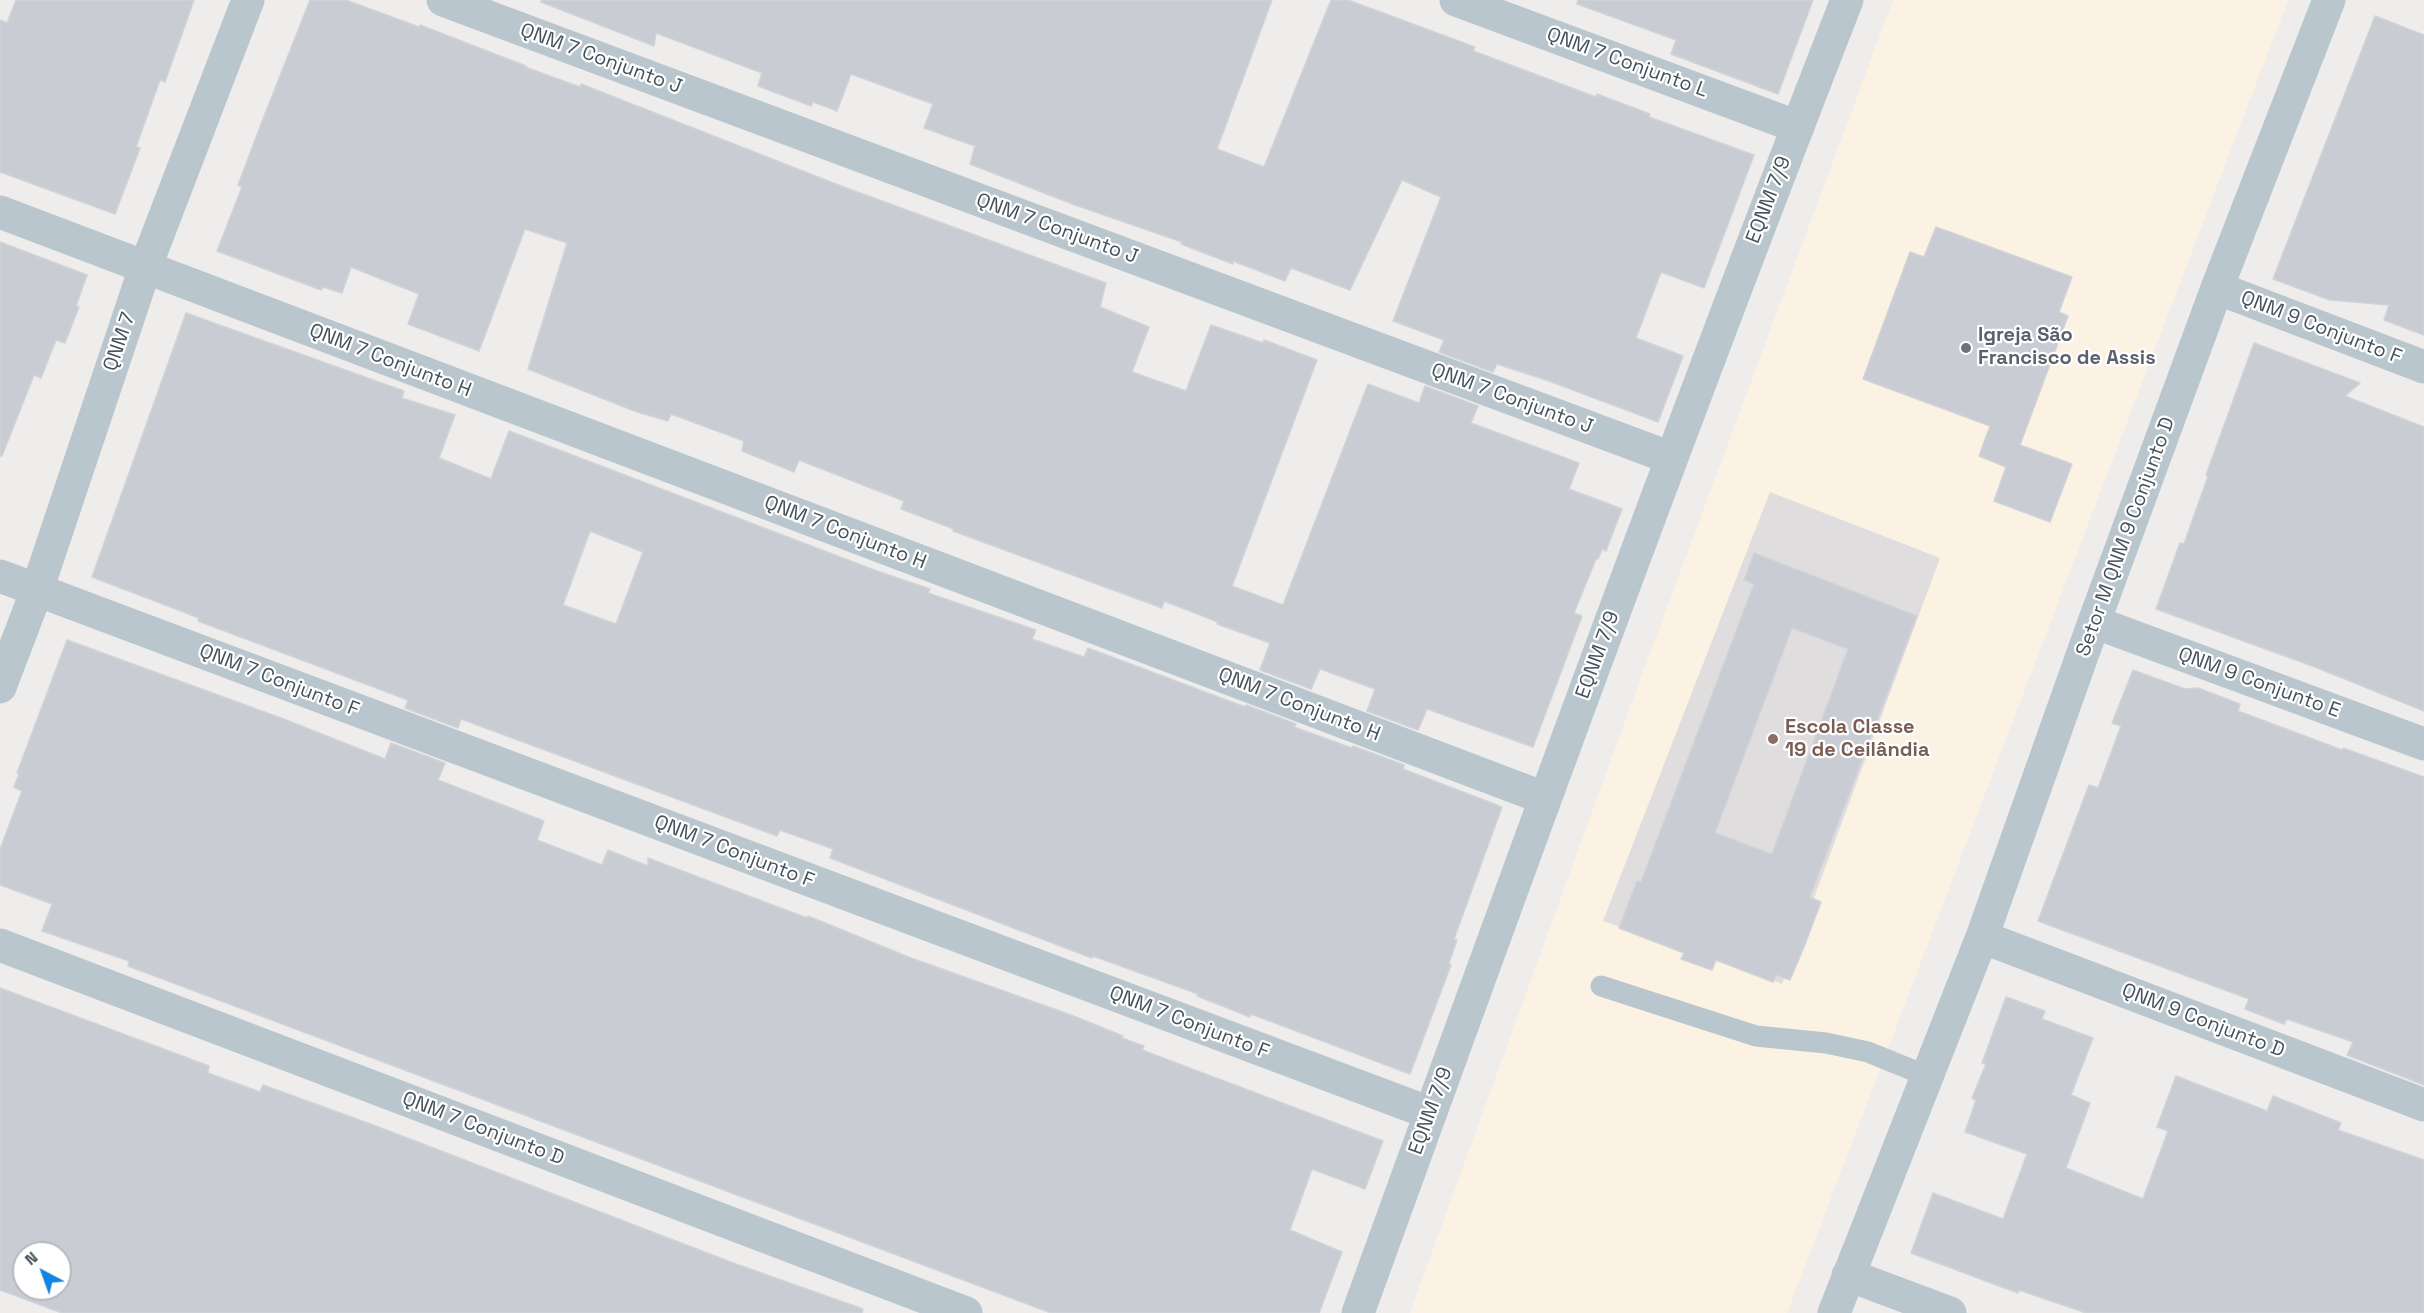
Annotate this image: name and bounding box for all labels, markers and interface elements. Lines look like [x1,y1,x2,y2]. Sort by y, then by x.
street label: QNM 7 Conjunto J [517,19,685,99]
street label: QNM 7 Conjunto L [1543,23,1711,103]
street label: EQNM 7/9 [1741,153,1797,247]
street label: QNM 7 Conjunto J [973,189,1141,269]
street label: QNM 9 Conjunto F [2237,286,2405,370]
street label: QNM 7 [99,310,141,374]
street label: QNM 7 Conjunto H [306,319,474,403]
place label: Igreja São Francisco de Assis [1978,324,2156,371]
marker: Igreja São Francisco de Assis [1959,341,1973,355]
street label: QNM 7 Conjunto J [1428,359,1596,439]
street label: Setor M QNM 9 Conjunto D [2072,414,2180,660]
street label: QNM 7 Conjunto H [761,491,929,575]
street label: EQNM 7/9 [1571,608,1625,702]
street label: QNM 7 Conjunto F [196,639,362,723]
street label: QNM 9 Conjunto E [2175,643,2343,723]
street label: QNM 7 Conjunto H [1215,663,1383,747]
place label: Escola Classe 19 de Ceilândia [1785,716,1929,763]
marker: Escola Classe 19 de Ceilândia [1766,732,1780,746]
street label: QNM 7 Conjunto F [651,810,817,894]
street label: QNM 9 Conjunto D [2118,979,2288,1063]
street label: QNM 7 Conjunto F [1106,981,1272,1065]
street label: EQNM 7/9 [1404,1064,1458,1158]
street label: QNM 7 Conjunto D [399,1087,567,1171]
north arrow [12,1241,72,1301]
text: N [20,1247,42,1270]

